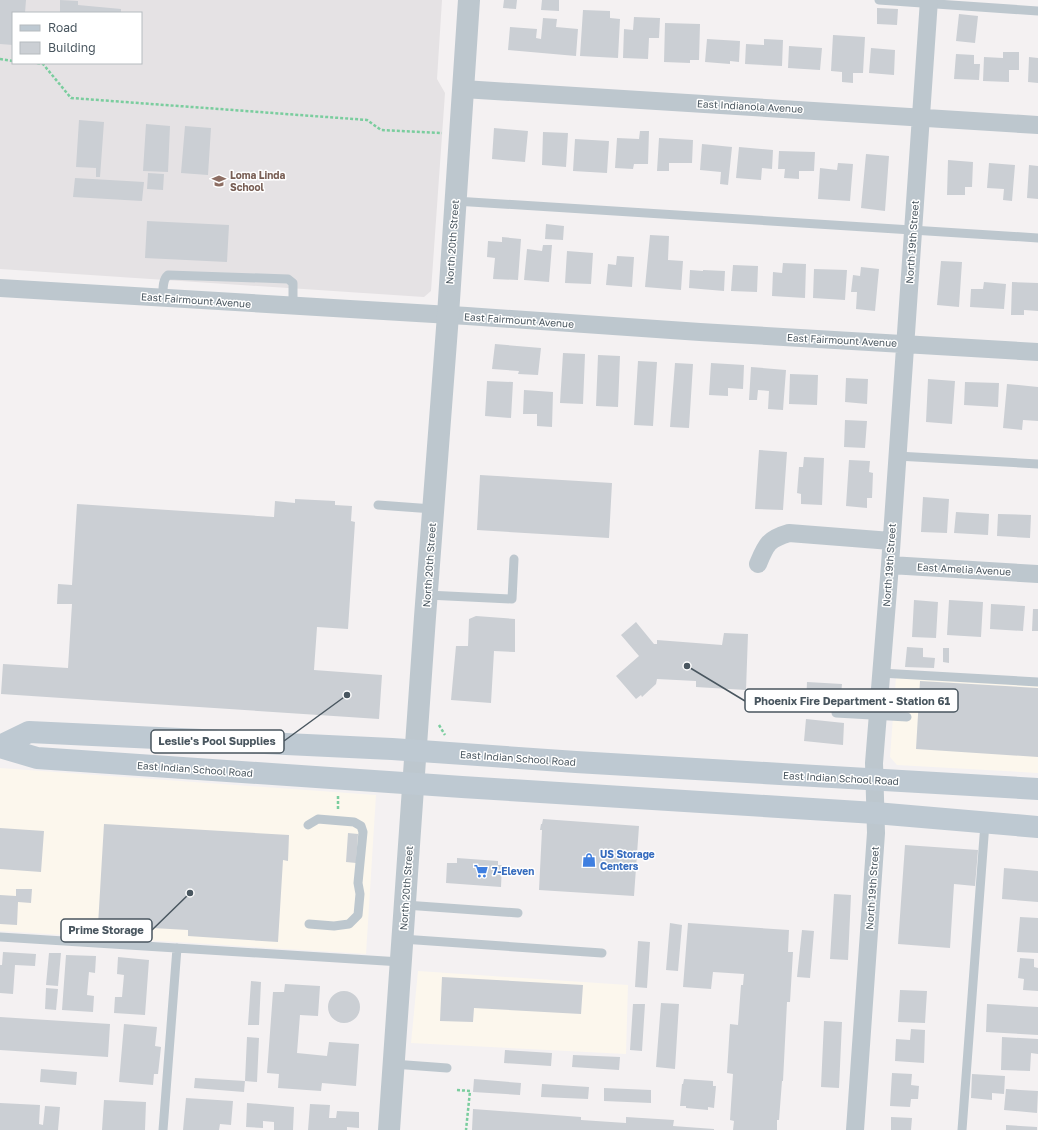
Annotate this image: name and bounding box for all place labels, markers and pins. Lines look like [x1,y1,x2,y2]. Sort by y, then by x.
place label: Loma Linda School [230,169,285,193]
school or university icon: Loma Linda School [211,173,227,189]
callout: Phoenix Fire Department - Station 61 [745,689,958,712]
callout: Leslie's Pool Supplies [151,730,284,753]
place label: US Storage Centers [600,848,655,872]
shop icon: US Storage Centers [581,852,597,868]
supermarket icon: 7-Eleven [473,863,489,879]
place label: 7-Eleven [492,865,534,877]
callout: Prime Storage [61,919,152,942]

